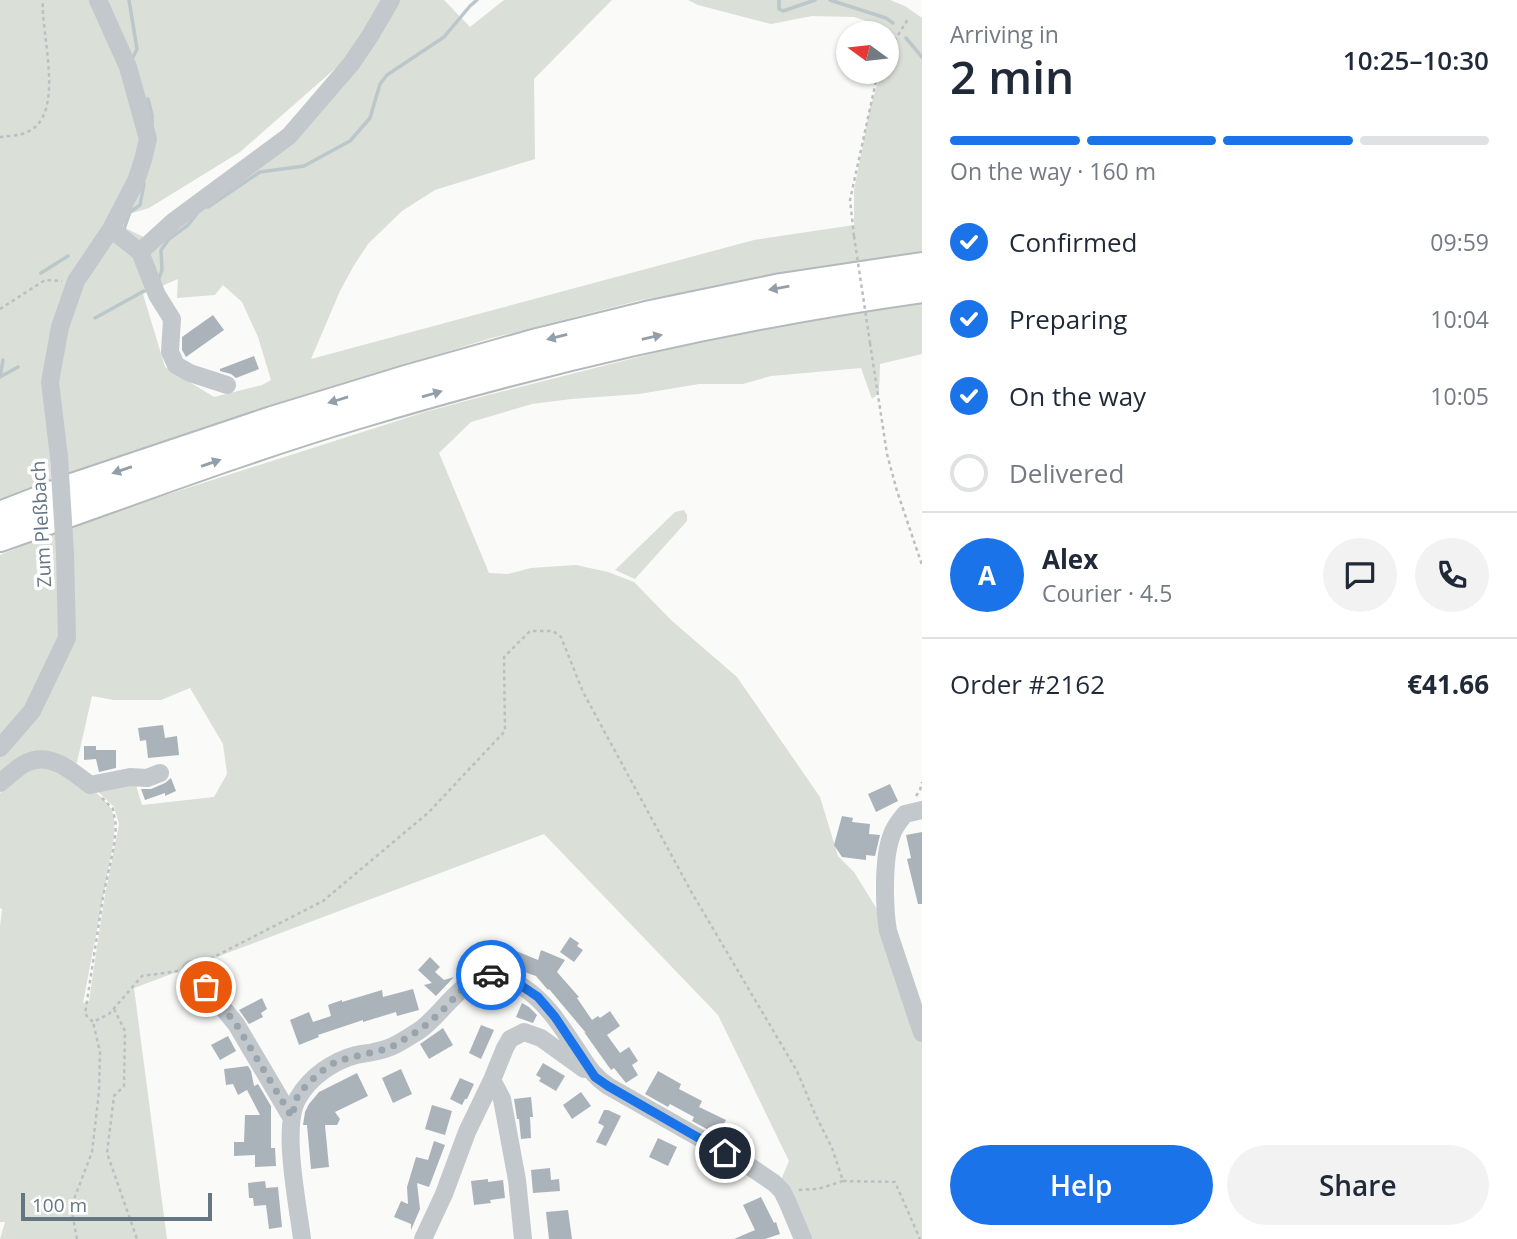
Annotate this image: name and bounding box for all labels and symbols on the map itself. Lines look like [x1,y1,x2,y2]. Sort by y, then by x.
north arrow [836,21,900,84]
one-way arrow [768,283,790,294]
one-way arrow [545,332,567,343]
one-way arrow [641,332,663,343]
one-way arrow [421,388,443,399]
one-way arrow [327,395,348,405]
one-way arrow [201,457,222,468]
street label: Zum Pleßbach [25,460,57,588]
one-way arrow [111,465,132,476]
courier [456,940,526,1010]
pin [176,957,236,1017]
pin [695,1123,755,1183]
scale bar [21,1190,212,1222]

